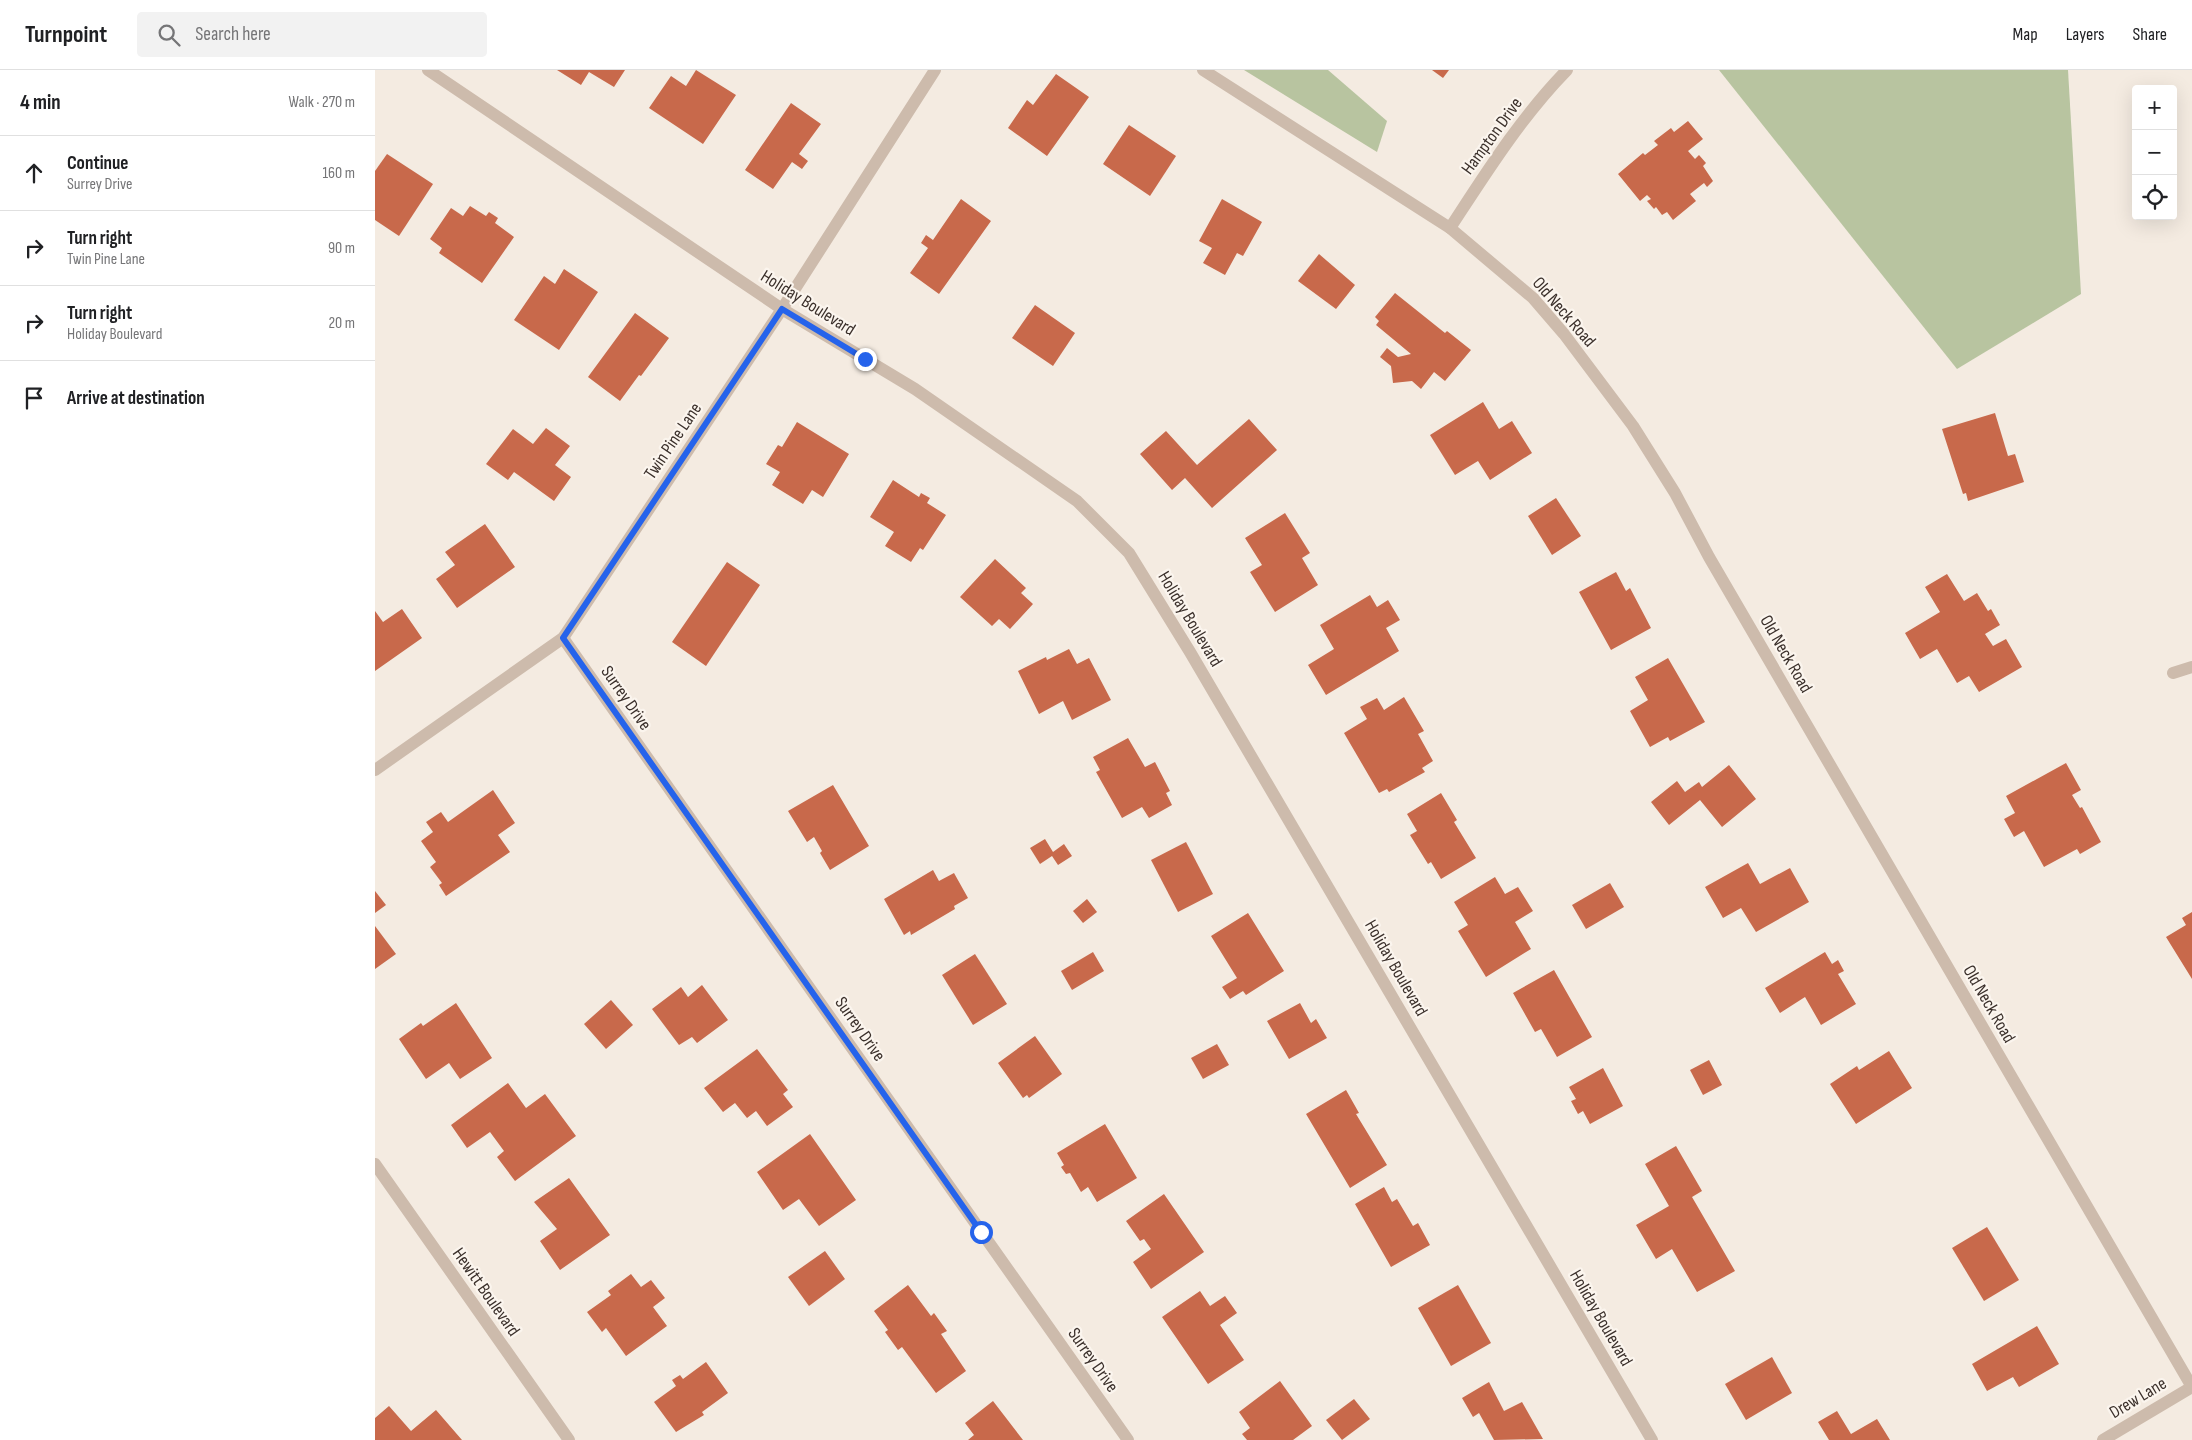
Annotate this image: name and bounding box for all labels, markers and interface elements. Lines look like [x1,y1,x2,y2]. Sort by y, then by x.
search box [137,12,487,57]
text: Turnpoint [25,20,107,49]
icon: search [155,21,183,49]
text: Search here [195,23,271,46]
text: Map [2013,24,2038,45]
text: Layers [2066,24,2105,45]
text: Share [2133,24,2167,45]
map controls [2132,85,2177,220]
button: + [2132,85,2177,130]
text: 4 min [20,90,61,115]
text: Walk · 270 m [289,93,355,112]
street label: Hampton Drive [1457,93,1527,179]
button: − [2132,130,2177,175]
text: Continue [67,152,128,175]
icon: ahead [20,159,48,187]
text: 160 m [322,164,355,183]
text: Surrey Drive [67,175,132,194]
button: locate [2132,175,2177,220]
text: Turn right [67,227,132,250]
icon: right [20,234,48,262]
text: 90 m [328,239,355,258]
text: Twin Pine Lane [67,250,145,269]
street label: Holiday Boulevard [757,266,859,340]
street label: Old Neck Road [1528,273,1600,351]
text: Turn right [67,302,132,325]
icon: right [20,309,48,337]
text: 20 m [328,314,355,333]
text: Holiday Boulevard [67,325,162,344]
route end [854,348,877,371]
icon: arrive [20,384,48,412]
text: Arrive at destination [67,387,205,410]
street label: Twin Pine Lane [640,399,706,483]
street label: Holiday Boulevard [1153,568,1227,670]
street label: Old Neck Road [1755,612,1817,696]
street label: Surrey Drive [596,662,656,734]
street label: Holiday Boulevard [1360,916,1432,1020]
street label: Old Neck Road [1958,962,2020,1046]
street label: Surrey Drive [830,993,890,1065]
route start [970,1221,993,1244]
street label: Hewitt Boulevard [448,1244,524,1340]
street label: Holiday Boulevard [1565,1266,1637,1370]
street label: Surrey Drive [1063,1324,1123,1396]
street label: Drew Lane [2106,1373,2170,1423]

